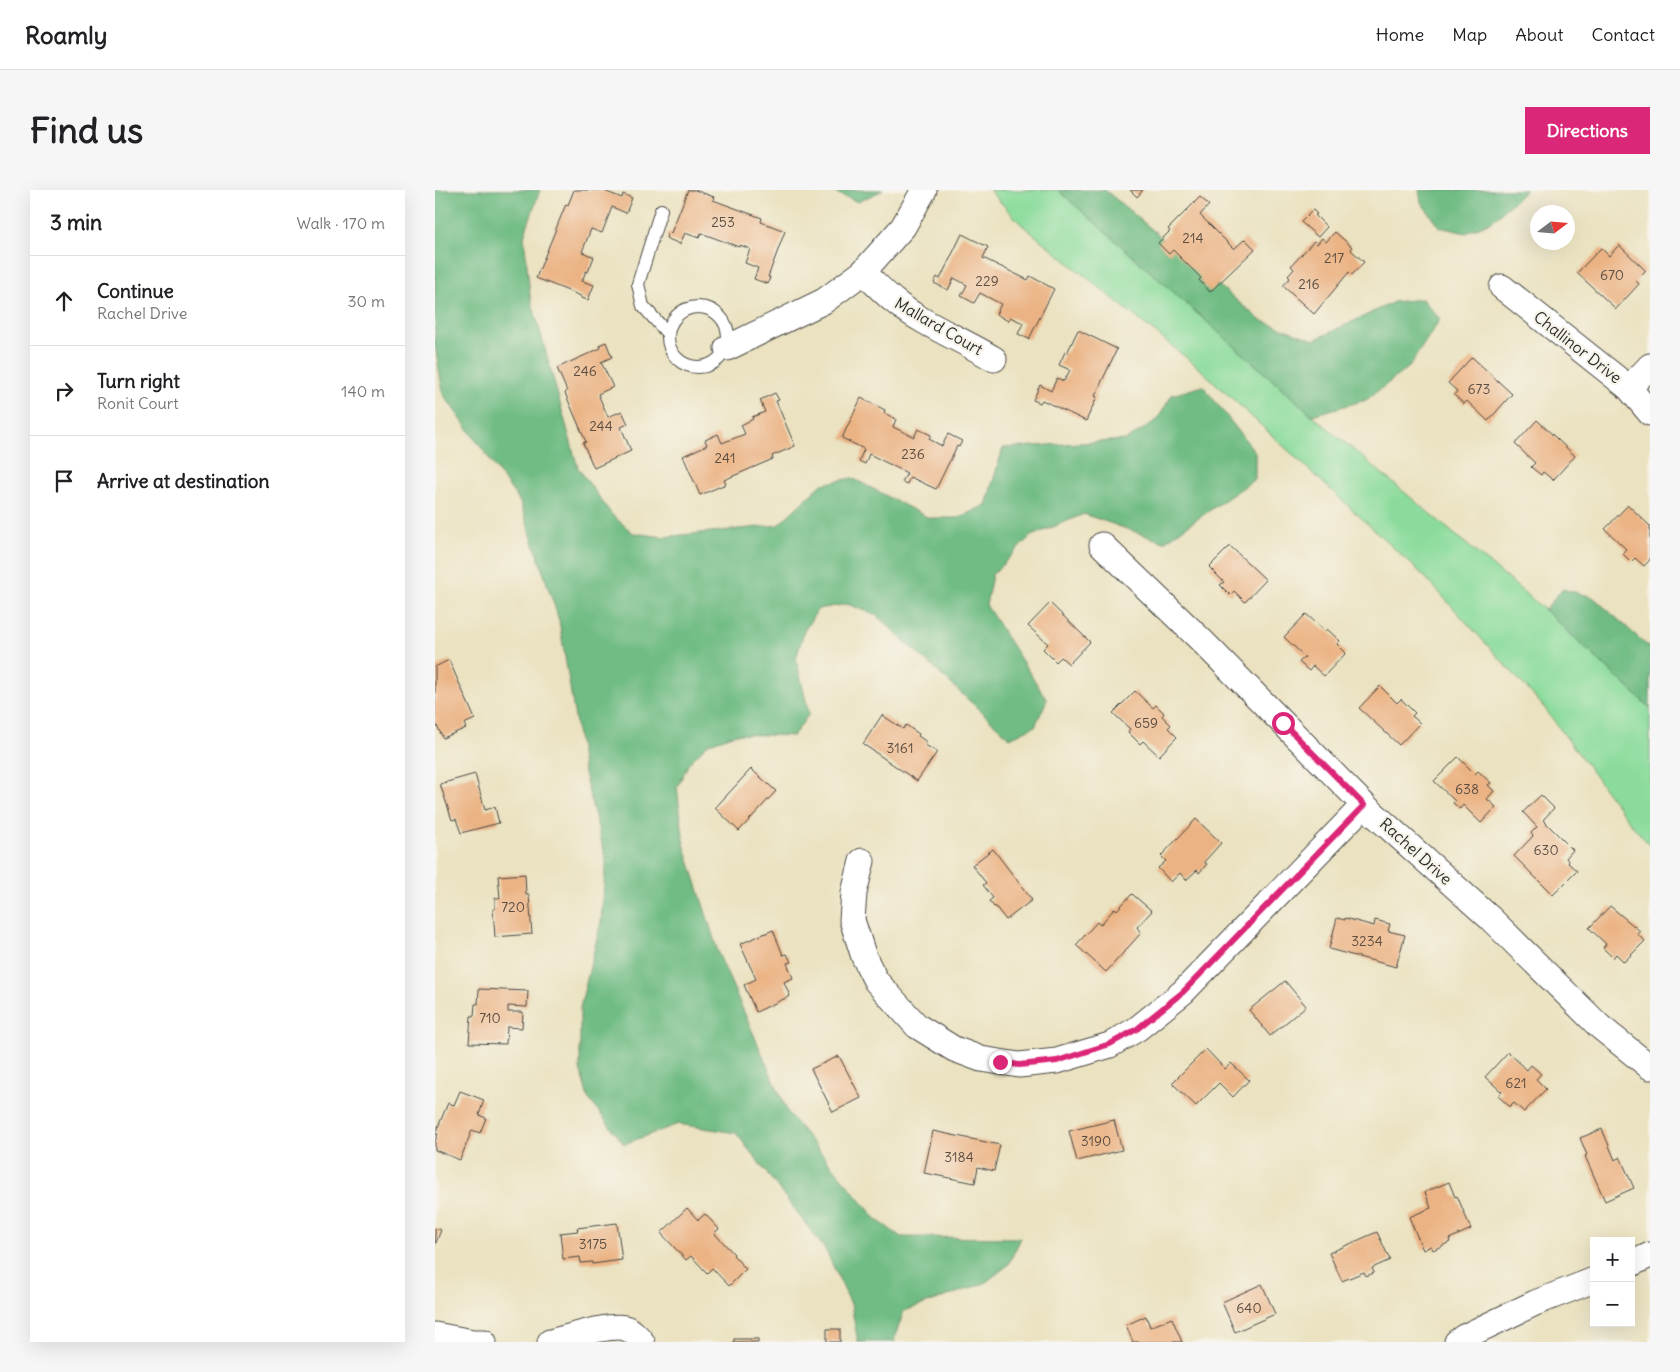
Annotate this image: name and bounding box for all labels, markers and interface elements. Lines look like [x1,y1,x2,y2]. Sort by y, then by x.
text: Roamly [25,20,107,50]
text: Home [1376,23,1424,46]
text: Map [1452,23,1487,46]
text: About [1515,23,1563,46]
text: Contact [1591,23,1655,46]
button: Directions [1525,107,1650,154]
text: Find us [30,108,143,152]
north arrow [1530,205,1575,250]
text: 3 min [50,209,102,236]
text: Walk · 170 m [296,213,385,233]
house number: 253 [711,213,735,231]
house number: 214 [1182,229,1204,247]
house number: 217 [1324,249,1344,267]
house number: 670 [1600,266,1624,284]
house number: 229 [975,272,999,290]
house number: 216 [1298,275,1320,293]
text: Continue [97,279,174,303]
icon: ahead [50,287,78,315]
text: 30 m [348,291,385,311]
street label: Mallard Court [891,293,987,360]
text: Rachel Drive [97,303,187,323]
street label: Challinor Drive [1530,306,1626,388]
house number: 246 [573,362,597,380]
text: Turn right [97,369,180,393]
icon: right [50,377,78,405]
house number: 673 [1468,380,1490,398]
text: 140 m [341,381,385,401]
text: Ronit Court [97,393,179,413]
house number: 244 [589,417,613,435]
house number: 236 [901,445,925,463]
house number: 241 [715,449,735,467]
icon: arrive [50,467,78,495]
text: Arrive at destination [97,469,270,493]
route start [1272,712,1295,735]
house number: 659 [1134,714,1158,732]
house number: 3161 [887,739,914,757]
house number: 638 [1455,780,1479,798]
street label: Rachel Drive [1376,813,1456,889]
house number: 630 [1533,841,1559,859]
house number: 720 [501,898,525,916]
house number: 3234 [1351,932,1383,950]
house number: 710 [479,1009,501,1027]
route end [989,1051,1012,1074]
house number: 621 [1505,1074,1527,1092]
house number: 3190 [1081,1132,1111,1150]
house number: 3184 [944,1148,974,1166]
house number: 3175 [579,1235,607,1253]
map controls [1590,1237,1635,1327]
button: + [1590,1237,1635,1282]
button: − [1590,1282,1635,1327]
house number: 640 [1236,1299,1262,1317]

